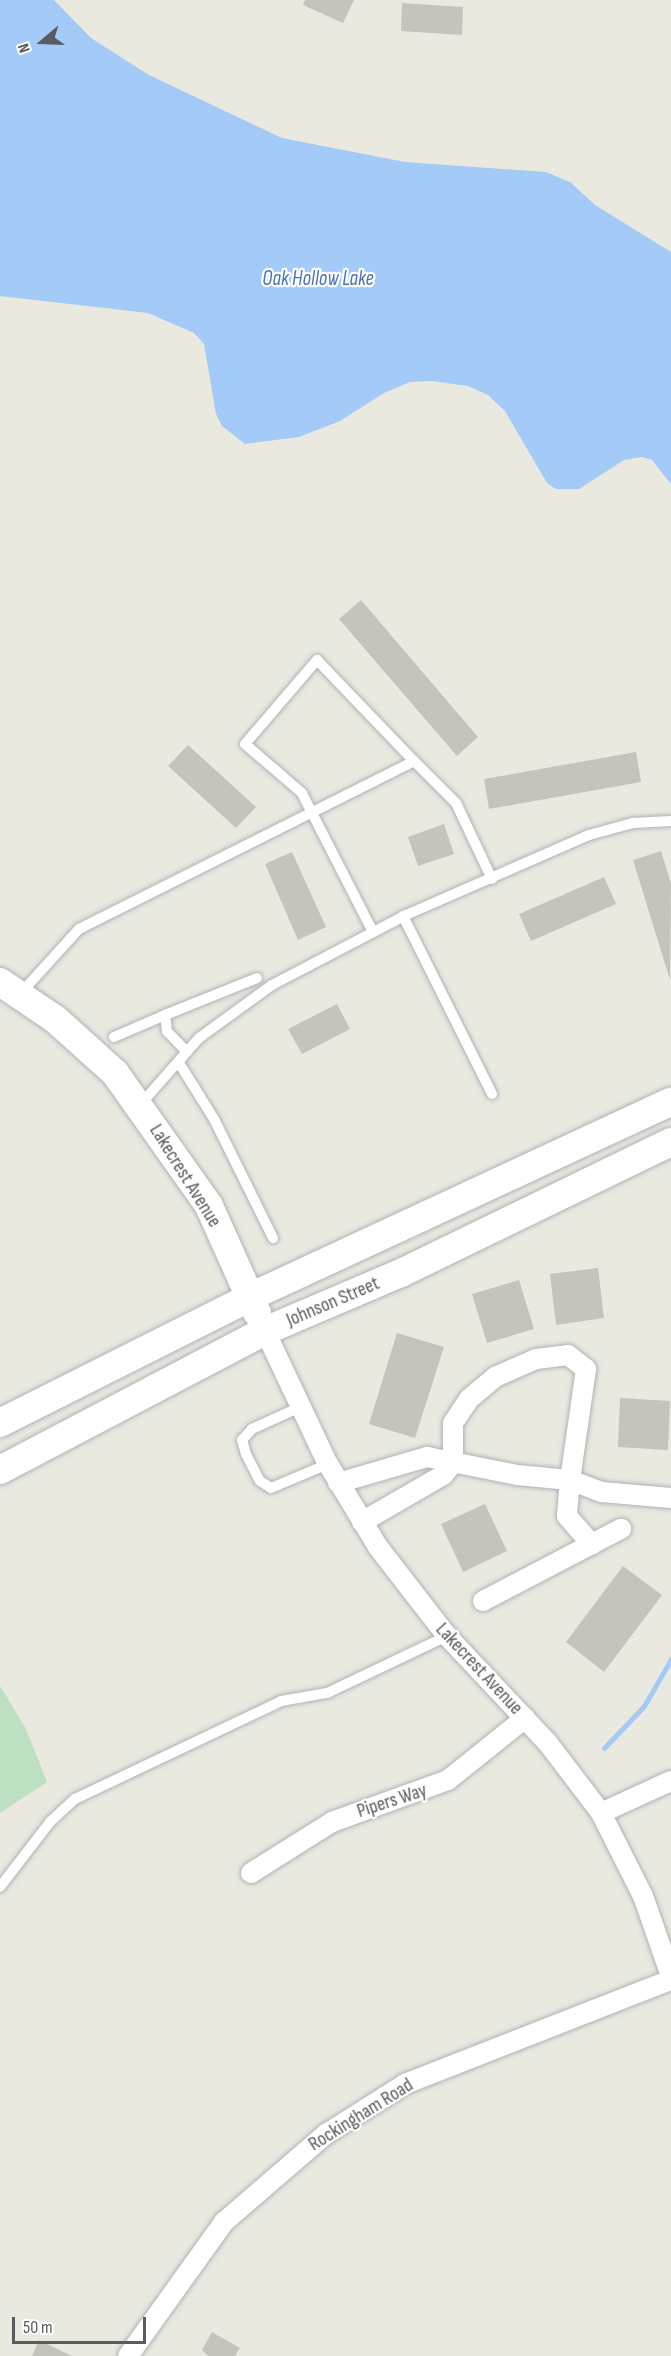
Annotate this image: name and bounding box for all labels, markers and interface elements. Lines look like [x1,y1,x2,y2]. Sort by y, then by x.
north arrow [12,12,72,72]
text: N [14,41,35,55]
water label: Oak Hollow Lake [262,266,374,292]
street label: Lakecrest Avenue [144,1120,226,1232]
street label: Johnson Street [283,1272,383,1332]
street label: Lakecrest Avenue [430,1618,528,1720]
street label: Pipers Way [354,1778,430,1824]
street label: Rockingham Road [304,2073,418,2157]
scale bar [15,2305,148,2343]
text: 50 m [23,2317,53,2338]

